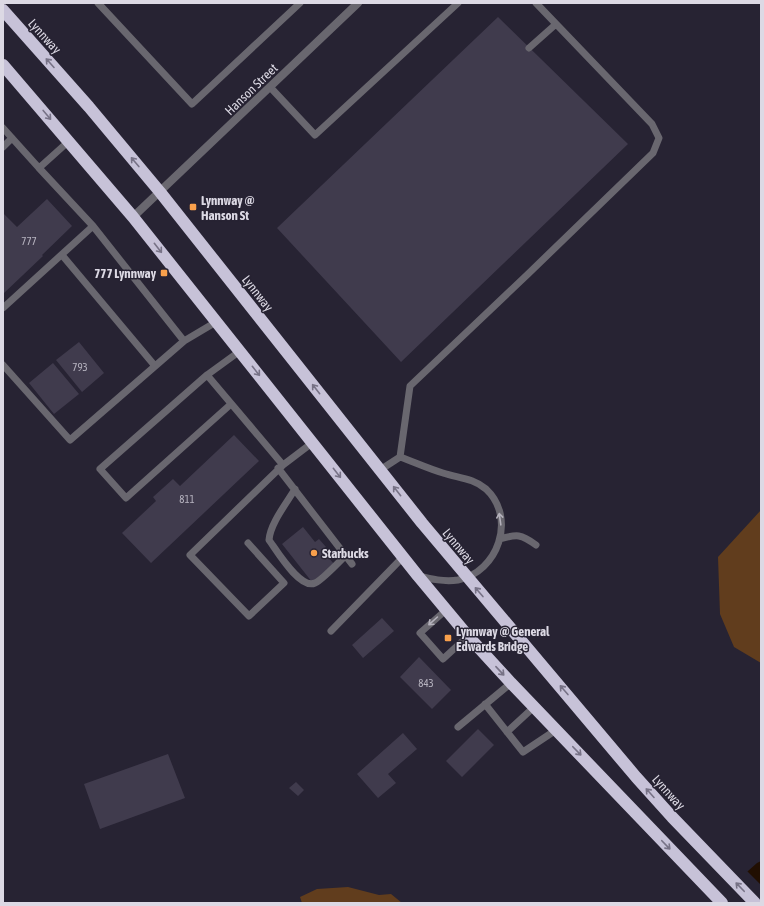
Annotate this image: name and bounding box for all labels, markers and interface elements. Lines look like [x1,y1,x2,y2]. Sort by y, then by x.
street label: Lynnway [25,16,65,57]
one-way arrow [46,58,55,68]
street label: Hanson Street [222,60,281,118]
one-way arrow [43,110,52,120]
one-way arrow [130,157,139,167]
place label: Lynnway @ Hanson St [201,193,255,223]
marker: Lynnway @ Hanson St [188,202,198,212]
house number: 777 [21,235,37,247]
one-way arrow [153,242,162,253]
place label: 777 Lynnway [94,266,157,281]
marker: 777 Lynnway [159,268,169,278]
street label: Lynnway [239,272,277,315]
house number: 793 [72,361,88,373]
one-way arrow [251,366,260,377]
one-way arrow [312,384,320,395]
one-way arrow [332,468,341,479]
one-way arrow [393,486,401,497]
house number: 811 [179,493,195,505]
one-way arrow [496,512,504,525]
street label: Lynnway [439,526,478,568]
place label: Starbucks [322,546,369,561]
marker: Starbucks [309,548,319,558]
one-way arrow [475,587,484,597]
one-way arrow [428,617,438,626]
place label: Lynnway @ General Edwards Bridge [456,624,550,654]
marker: Lynnway @ General Edwards Bridge [443,633,453,643]
one-way arrow [495,665,504,676]
house number: 843 [418,677,434,689]
one-way arrow [559,685,568,695]
one-way arrow [572,746,581,756]
street label: Lynnway [649,772,689,813]
one-way arrow [645,788,655,798]
one-way arrow [662,840,671,850]
one-way arrow [735,882,745,892]

